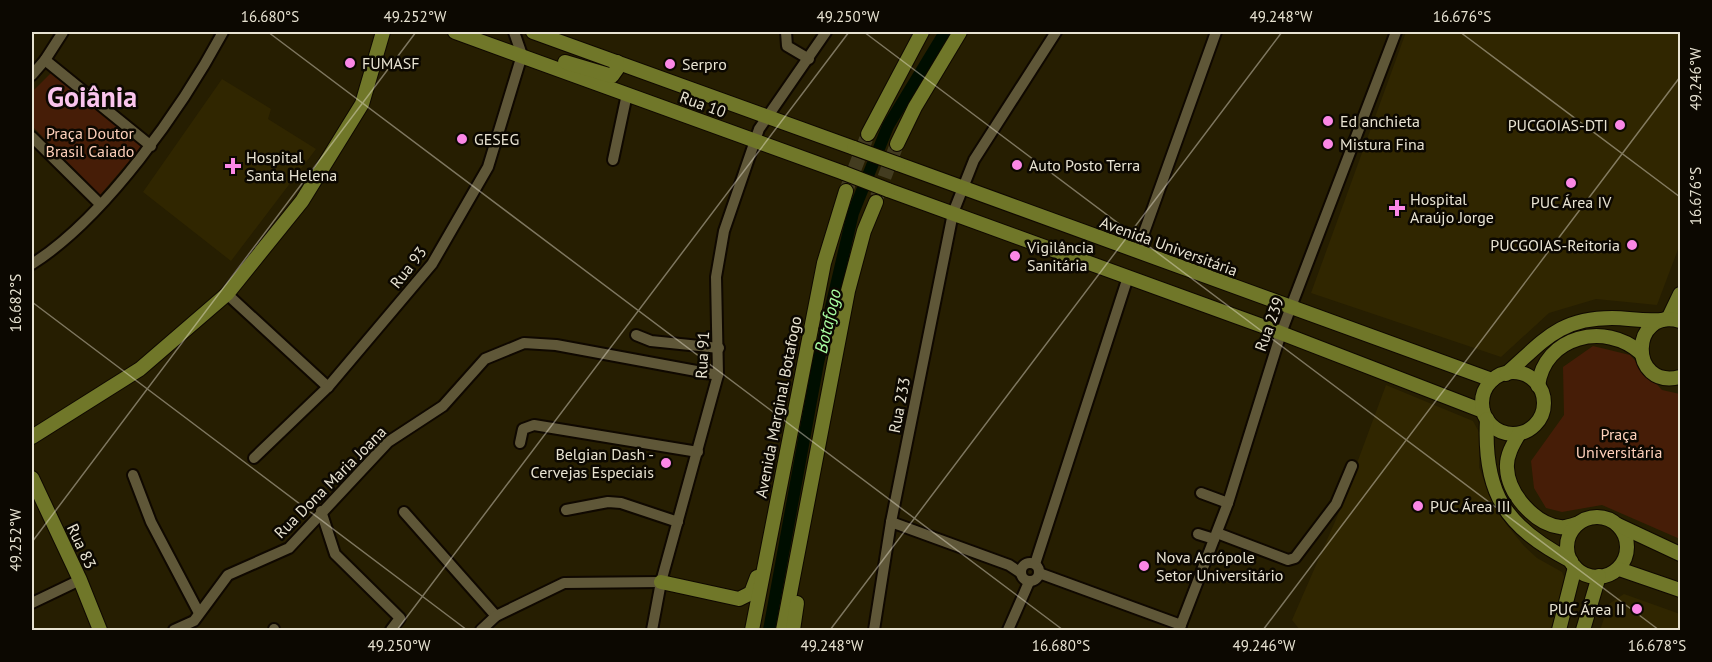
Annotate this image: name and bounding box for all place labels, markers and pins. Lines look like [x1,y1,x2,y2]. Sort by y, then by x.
place label: FUMASF [362,53,420,73]
place label: Serpro [682,54,727,74]
marker: FUMASF [343,56,357,70]
marker: Serpro [663,57,677,71]
place label: Ed anchieta [1340,111,1420,131]
marker: Ed anchieta [1321,114,1335,128]
place label: PUCGOIAS-DTI [1508,115,1608,135]
marker: PUCGOIAS-DTI [1613,118,1627,132]
place label: GESEG [474,129,519,149]
marker: GESEG [455,132,469,146]
place label: Mistura Fina [1340,134,1425,154]
marker: Mistura Fina [1321,137,1335,151]
place label: Hospital Santa Helena [246,147,337,185]
place label: Auto Posto Terra [1029,155,1140,175]
marker: Hospital Santa Helena [224,157,242,175]
marker: Auto Posto Terra [1010,158,1024,172]
marker: PUC Área IV [1564,176,1578,190]
place label: Hospital Araújo Jorge [1410,189,1494,227]
place label: PUC Área IV [1531,192,1612,212]
marker: Hospital Araújo Jorge [1388,199,1406,217]
place label: PUCGOIAS-Reitoria [1490,235,1620,255]
place label: Vigilância Sanitária [1026,237,1094,275]
marker: PUCGOIAS-Reitoria [1625,238,1639,252]
marker: Vigilância Sanitária [1008,249,1022,263]
place label: Belgian Dash - Cervejas Especiais [531,444,654,482]
marker: Belgian Dash - Cervejas Especiais [659,456,673,470]
place label: PUC Área III [1430,496,1511,516]
marker: PUC Área III [1411,499,1425,513]
place label: Nova Acrópole Setor Universitário [1156,547,1283,585]
marker: Nova Acrópole Setor Universitário [1137,559,1151,573]
place label: PUC Área II [1549,599,1625,619]
marker: PUC Área II [1630,602,1644,616]

